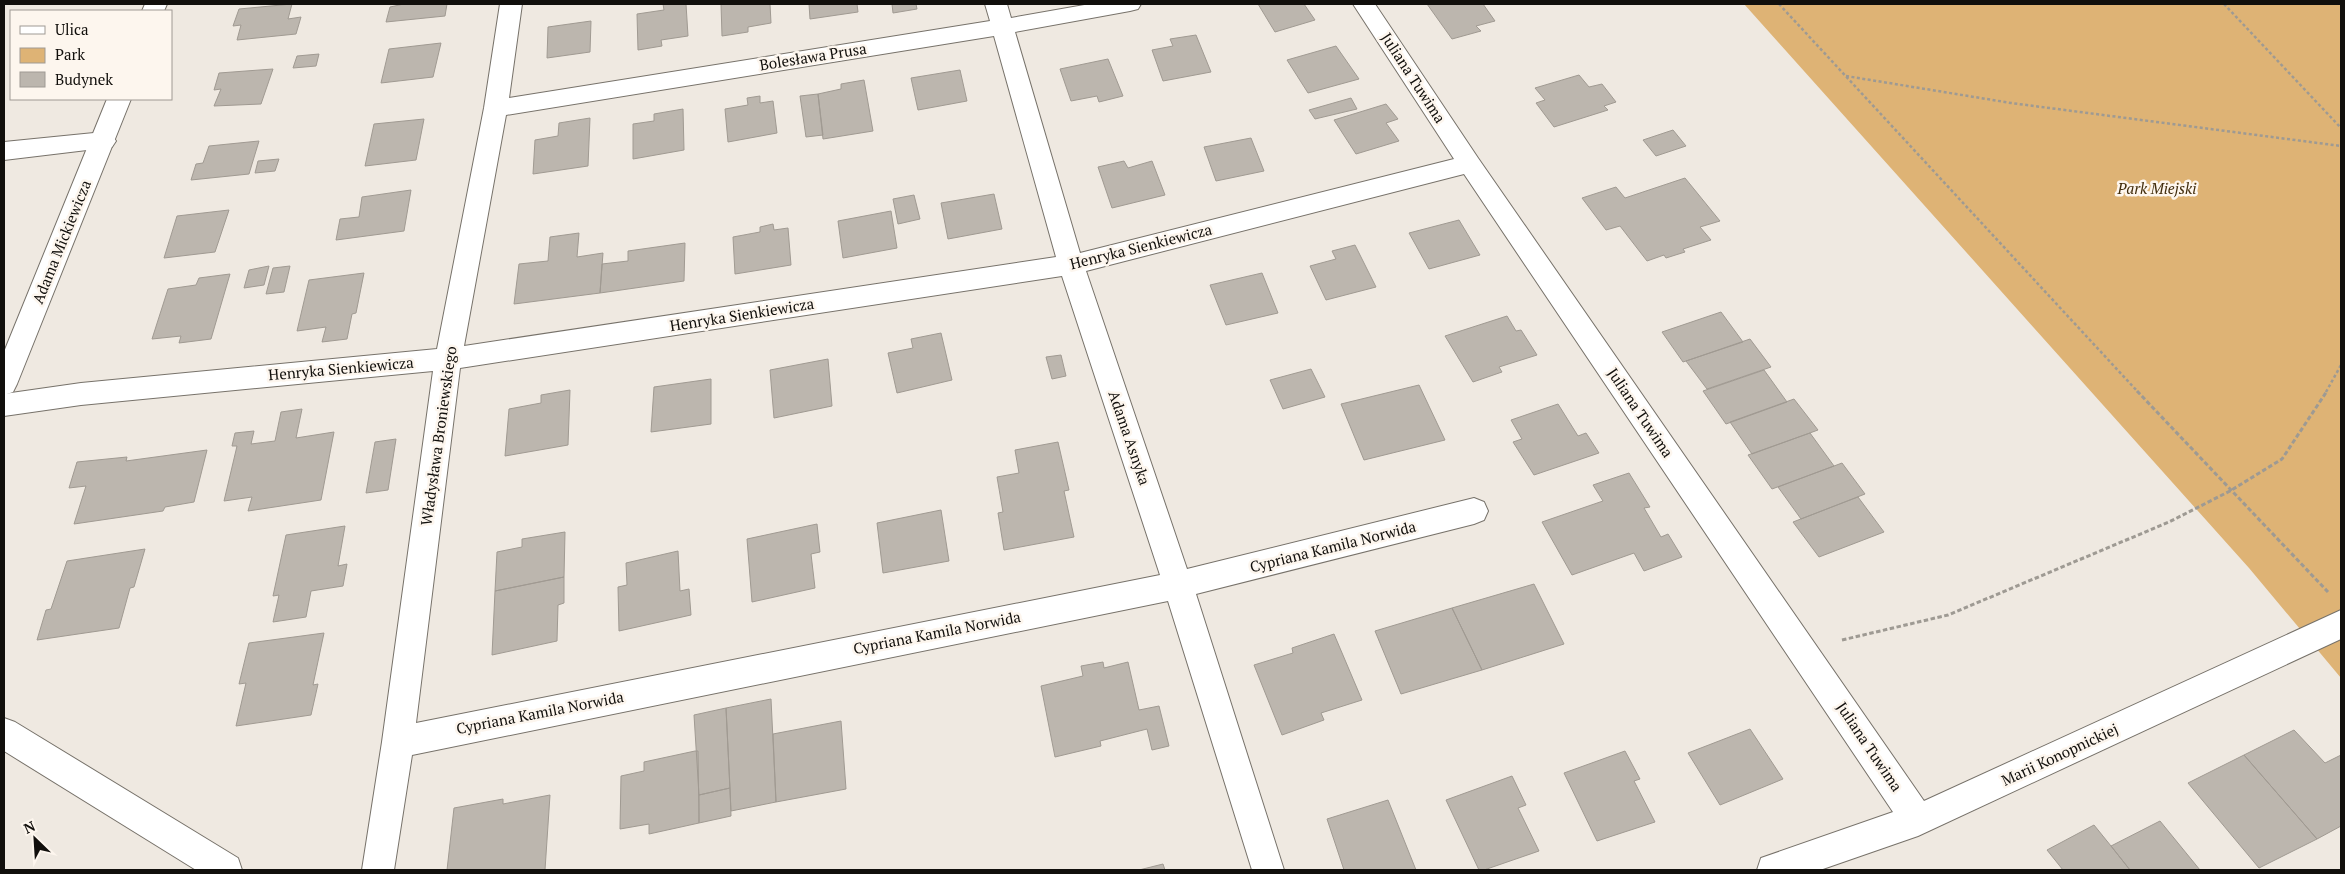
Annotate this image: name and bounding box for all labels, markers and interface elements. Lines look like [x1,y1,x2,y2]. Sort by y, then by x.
legend [10,10,172,100]
text: Ulica [55,19,89,39]
street label: Juliana Tuwima [1377,28,1451,127]
street label: Bolesława Prusa [758,38,868,74]
text: Park [55,44,85,64]
text: Budynek [55,69,113,89]
street label: Adama Mickiewicza [27,176,95,306]
park label: Park Miejski [2117,178,2197,198]
street label: Henryka Sienkiewicza [1068,219,1214,273]
street label: Henryka Sienkiewicza [668,293,816,335]
street label: Władysława Broniewskiego [416,345,461,527]
street label: Henryka Sienkiewicza [267,352,415,384]
street label: Juliana Tuwima [1603,364,1678,461]
street label: Adama Asnyka [1104,388,1156,488]
street label: Cypriana Kamila Norwida [1248,516,1418,576]
street label: Cypriana Kamila Norwida [851,606,1023,658]
street label: Cypriana Kamila Norwida [454,686,626,738]
street label: Juliana Tuwima [1832,698,1907,795]
street label: Marii Konopnickiej [1998,718,2121,790]
north arrow [10,814,60,864]
text: N [20,816,38,838]

